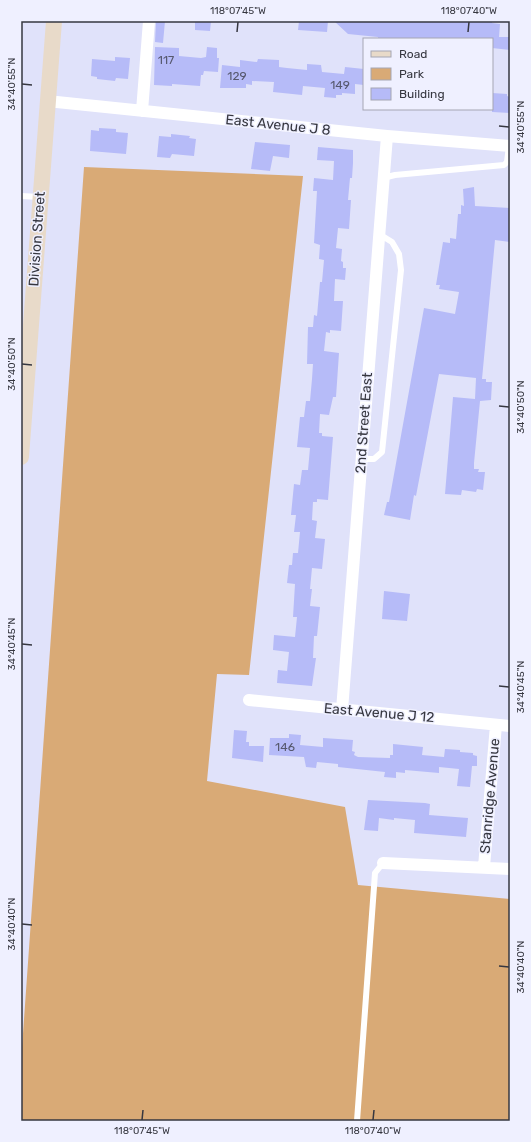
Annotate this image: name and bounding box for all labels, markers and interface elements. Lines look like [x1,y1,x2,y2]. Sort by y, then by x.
text: 118°07'45"W [210,5,266,17]
text: 118°07'40"W [441,5,497,17]
legend [363,38,493,110]
text: Road [399,47,427,61]
house number: 117 [158,53,174,67]
text: 34°40'55"N [6,57,18,110]
text: Park [399,67,425,81]
house number: 129 [227,69,247,83]
house number: 149 [330,78,350,92]
text: Building [399,87,445,101]
text: 34°40'55"N [515,100,527,153]
street label: East Avenue J 8 [225,111,331,139]
street label: Division Street [25,190,49,287]
text: 34°40'50"N [6,337,18,391]
street label: 2nd Street East [352,371,376,474]
text: 34°40'50"N [515,380,527,434]
text: 34°40'45"N [6,618,18,670]
text: 34°40'45"N [515,661,527,713]
street label: East Avenue J 12 [323,700,435,726]
street label: Stanridge Avenue [476,737,504,854]
house number: 146 [275,740,295,754]
text: 34°40'40"N [6,897,18,951]
text: 34°40'40"N [515,940,527,994]
text: 118°07'45"W [114,1125,170,1137]
text: 118°07'40"W [345,1125,401,1137]

